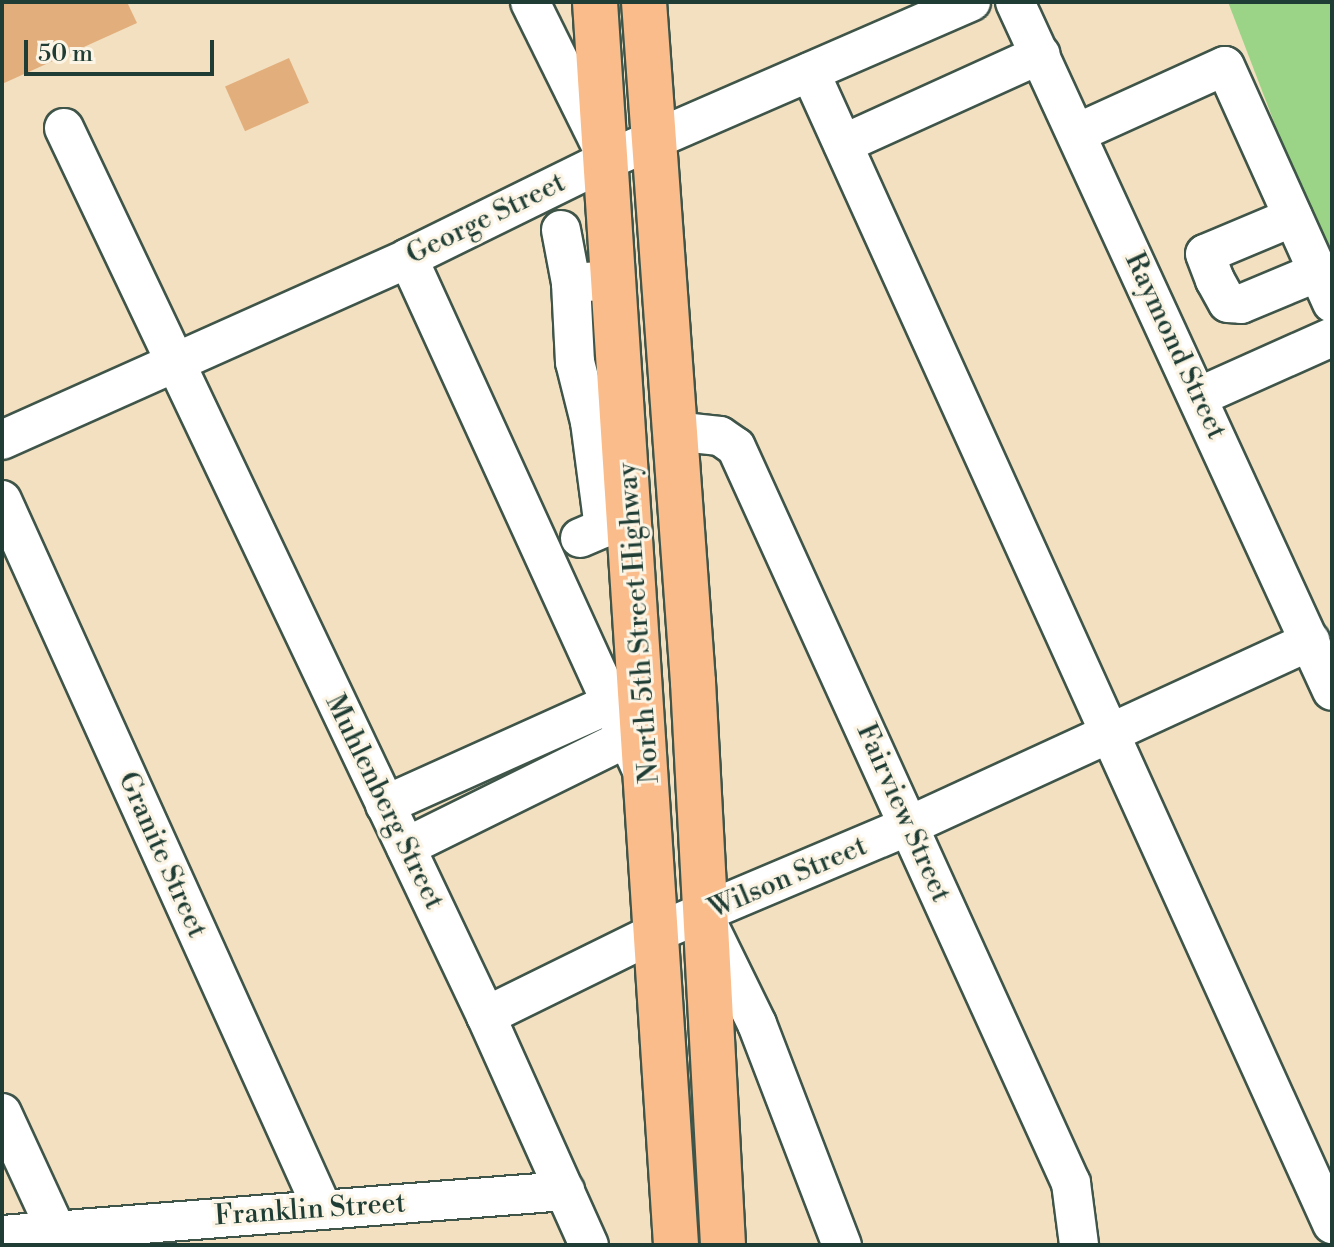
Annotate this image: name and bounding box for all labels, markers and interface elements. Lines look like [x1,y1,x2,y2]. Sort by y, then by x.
scale bar [28,24,218,74]
text: 50 m [38,39,93,69]
street label: George Street [401,166,571,272]
street label: Raymond Street [1117,247,1233,445]
street label: North 5th Street Highway [611,461,667,785]
street label: Muhlenberg Street [317,689,451,915]
street label: Fairview Street [849,719,957,907]
street label: Granite Street [110,767,214,943]
street label: Wilson Street [704,830,872,926]
street label: Franklin Street [213,1187,407,1233]

